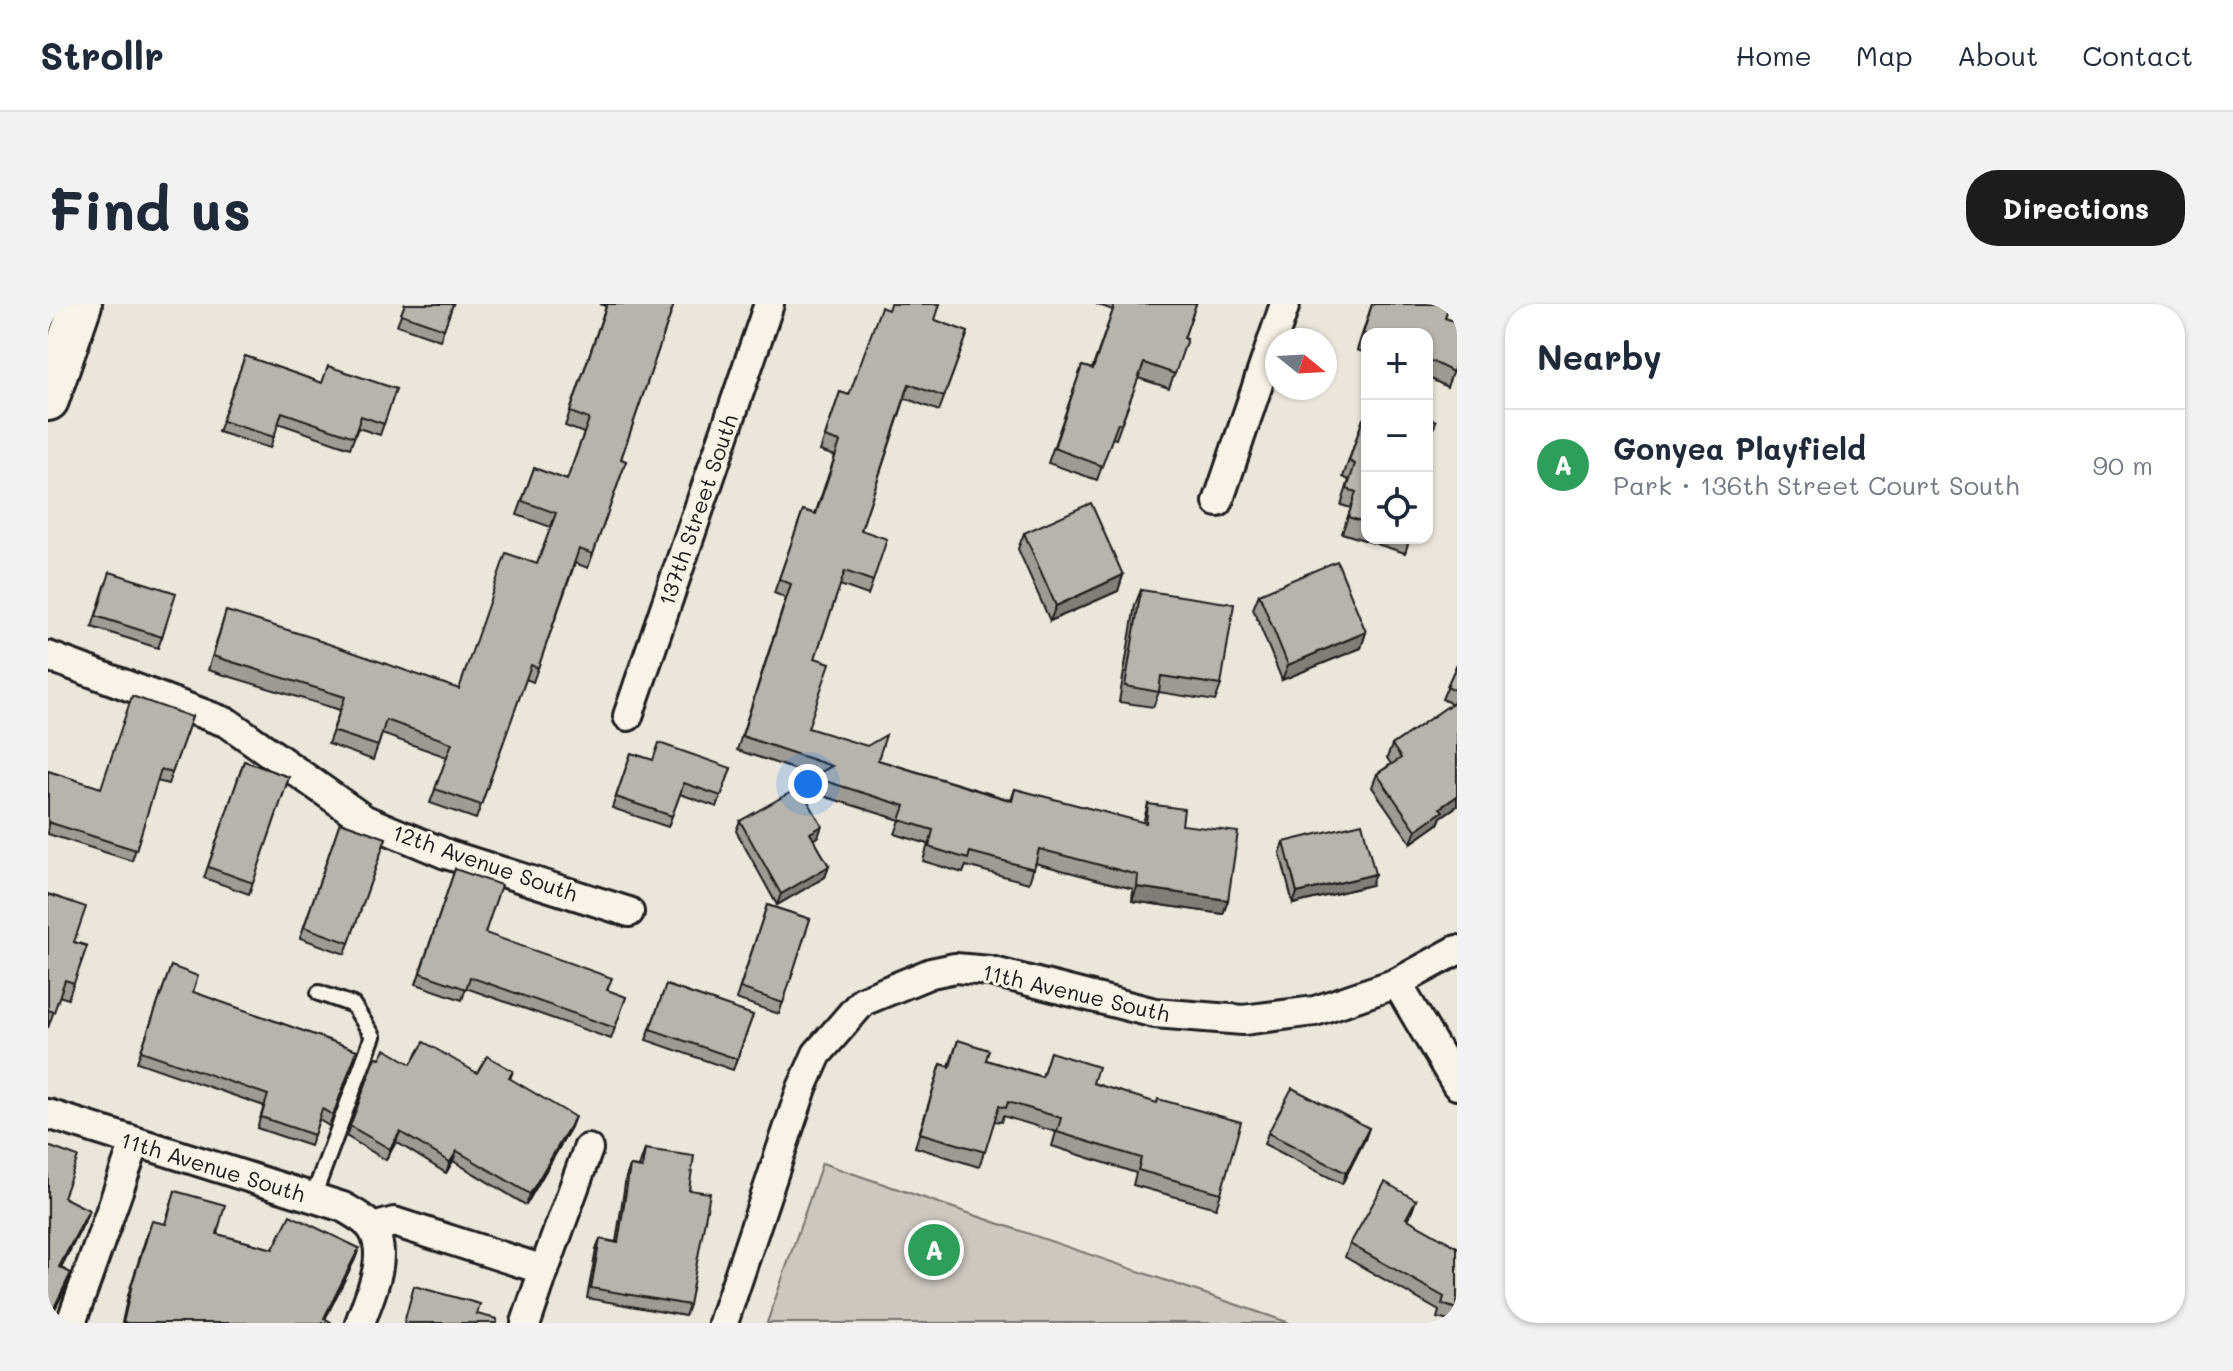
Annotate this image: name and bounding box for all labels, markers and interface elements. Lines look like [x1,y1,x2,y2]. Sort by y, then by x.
text: Strollr [40,30,164,80]
text: Home [1736,37,1812,73]
text: Map [1856,37,1913,73]
text: About [1957,37,2038,73]
text: Contact [2082,37,2193,73]
button: Directions [1966,170,2185,246]
text: Find us [48,172,251,245]
north arrow [1265,328,1337,400]
map controls [1361,328,1433,544]
button: + [1361,328,1433,400]
text: Nearby [1537,334,1662,379]
button: − [1361,400,1433,472]
street label: 137th Street South [651,410,744,609]
text: Gonyea Playfield [1613,428,1866,468]
text: A [1554,448,1572,482]
text: 90 m [2093,448,2153,482]
text: Park · 136th Street Court South [1613,468,2019,502]
button: locate [1361,472,1433,544]
your location [788,764,828,804]
street label: 12th Avenue South [389,817,582,908]
street label: 11th Avenue South [980,957,1173,1028]
street label: 11th Avenue South [117,1125,309,1208]
pin: A [908,1220,960,1280]

